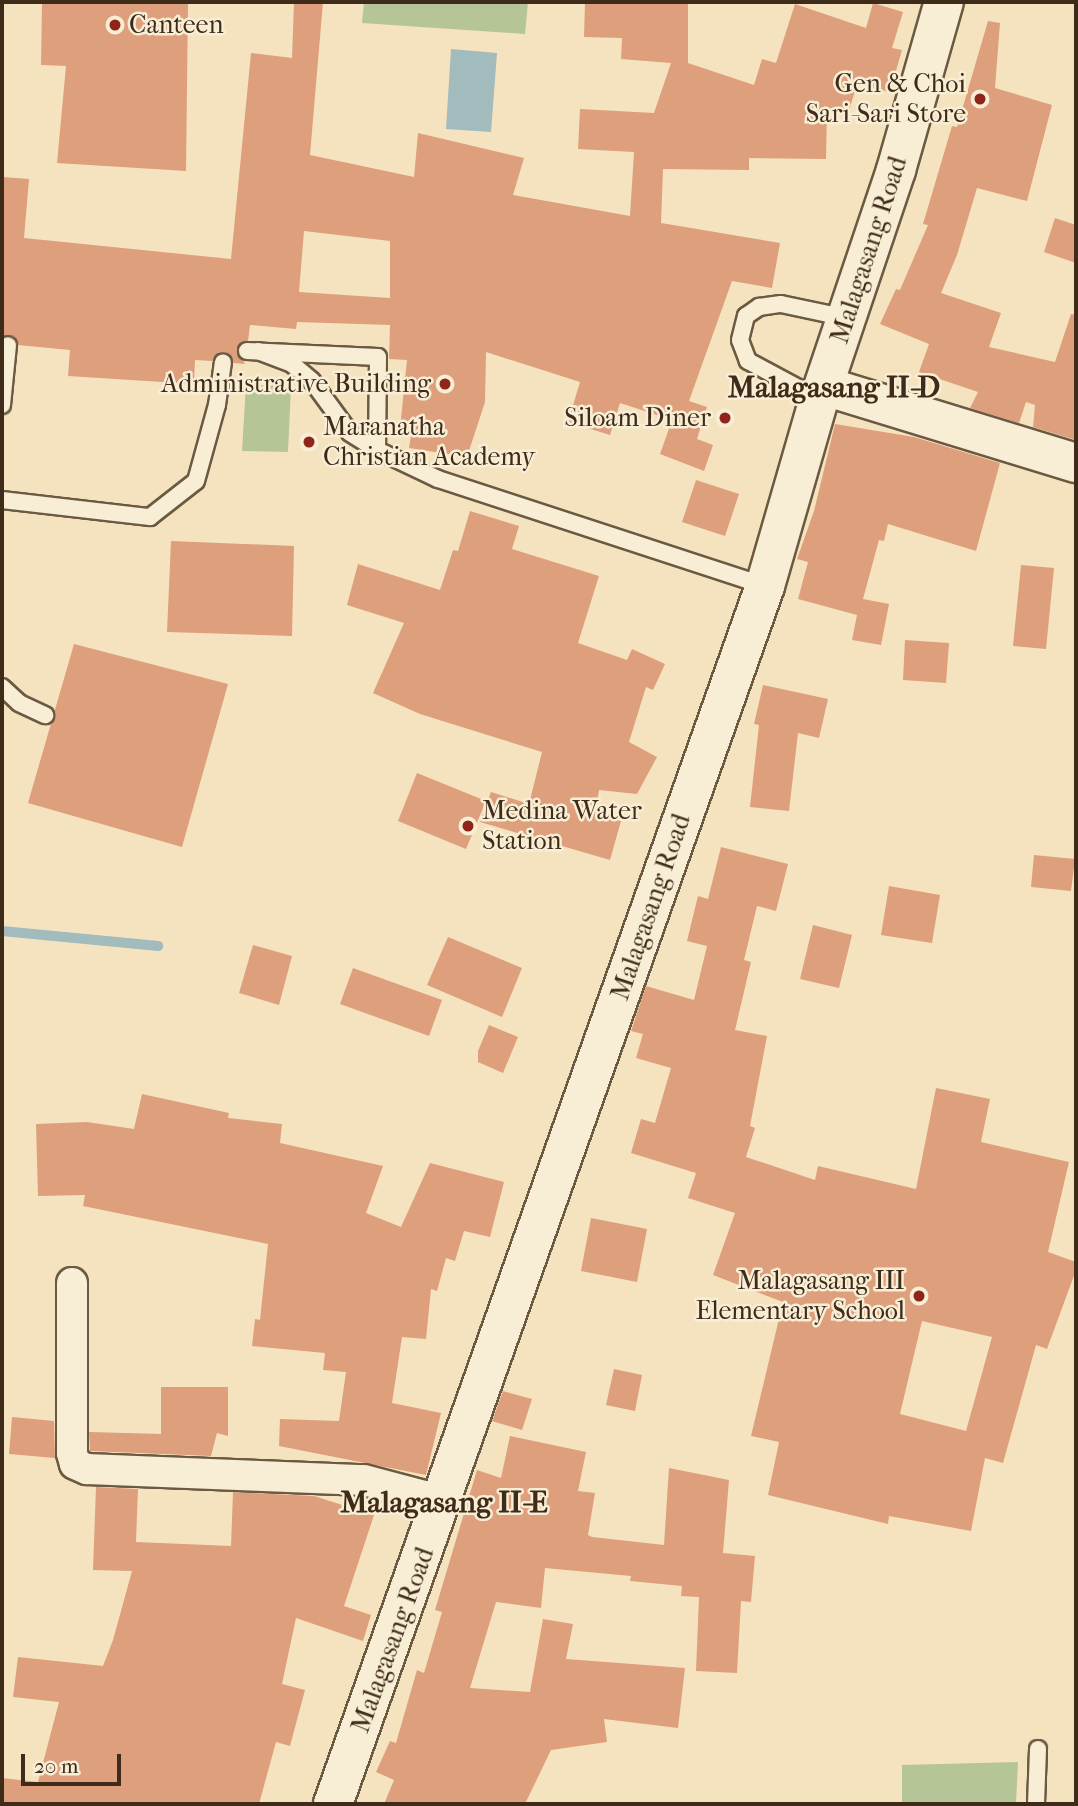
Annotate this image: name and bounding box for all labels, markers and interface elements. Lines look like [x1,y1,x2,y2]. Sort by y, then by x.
place label: Canteen [129,9,224,41]
marker: Canteen [107,17,123,33]
place label: Gen & Choi Sari-Sari Store [806,68,966,130]
marker: Gen & Choi Sari-Sari Store [972,91,988,107]
street label: Malagasang Road [824,152,914,348]
place label: Administrative Building [161,368,431,400]
district label: Malagasang II-D [728,370,940,406]
marker: Administrative Building [437,376,453,392]
place label: Siloam Diner [564,402,711,434]
marker: Siloam Diner [717,410,733,426]
place label: Maranatha Christian Academy [323,411,535,472]
marker: Maranatha Christian Academy [301,434,317,450]
place label: Medina Water Station [482,795,642,856]
street label: Malagasang Road [605,810,697,1004]
marker: Medina Water Station [460,818,476,834]
place label: Malagasang III Elementary School [696,1265,905,1326]
marker: Malagasang III Elementary School [911,1288,927,1304]
district label: Malagasang II-E [340,1485,548,1521]
street label: Malagasang Road [345,1543,441,1737]
scale bar [24,1740,124,1784]
text: 20 m [34,1754,78,1778]

